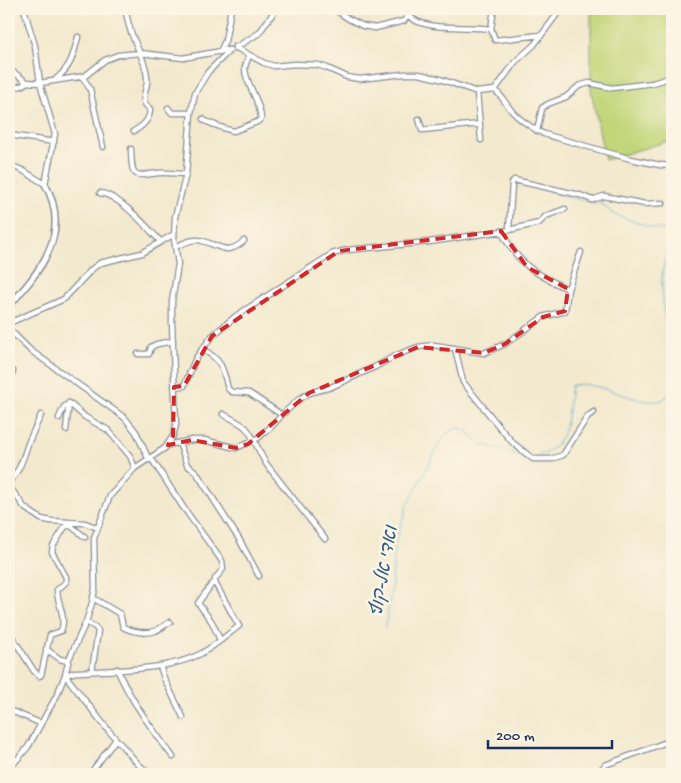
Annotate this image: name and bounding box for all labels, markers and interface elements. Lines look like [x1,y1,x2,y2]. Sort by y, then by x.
water label: ואדי אל-קוף [365,523,405,619]
scale bar [488,718,612,750]
text: 200 m [496,728,535,746]

